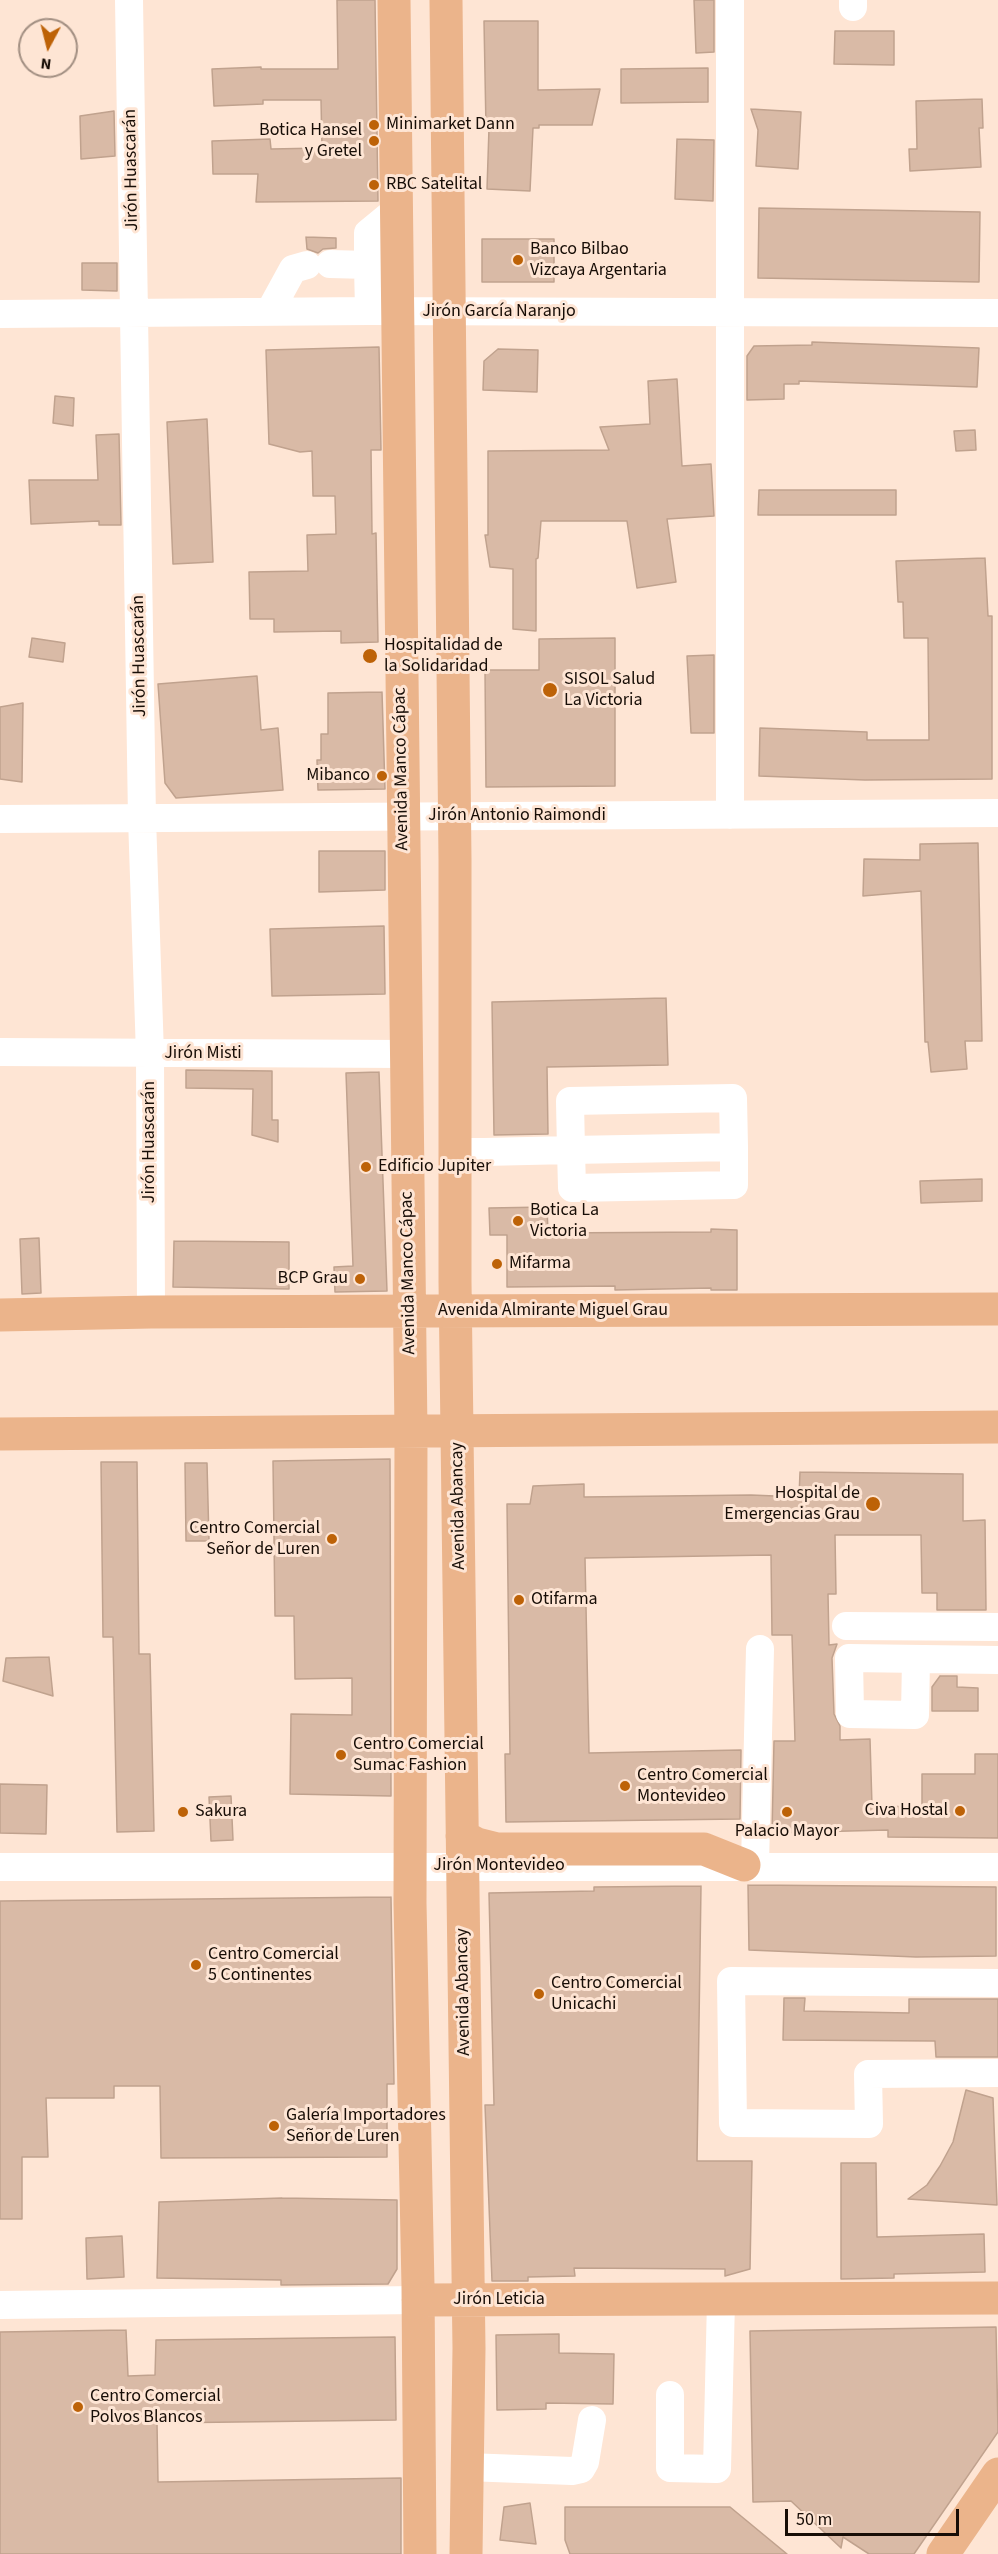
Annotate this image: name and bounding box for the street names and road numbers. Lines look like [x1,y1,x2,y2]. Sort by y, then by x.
street label: Jirón Huascarán [120,109,144,231]
street label: Jirón García Naranjo [422,301,576,323]
street label: Jirón Huascarán [128,595,152,717]
street label: Avenida Manco Cápac [390,687,414,851]
street label: Jirón Antonio Raimondi [428,805,606,827]
street label: Jirón Misti [164,1043,242,1065]
street label: Jirón Huascarán [139,1081,161,1203]
street label: Avenida Manco Cápac [397,1191,421,1355]
street label: Avenida Almirante Miguel Grau [438,1300,668,1322]
street label: Avenida Abancay [447,1442,471,1570]
street label: Jirón Montevideo [433,1855,565,1877]
street label: Avenida Abancay [452,1928,476,2056]
street label: Jirón Leticia [453,2289,545,2311]

